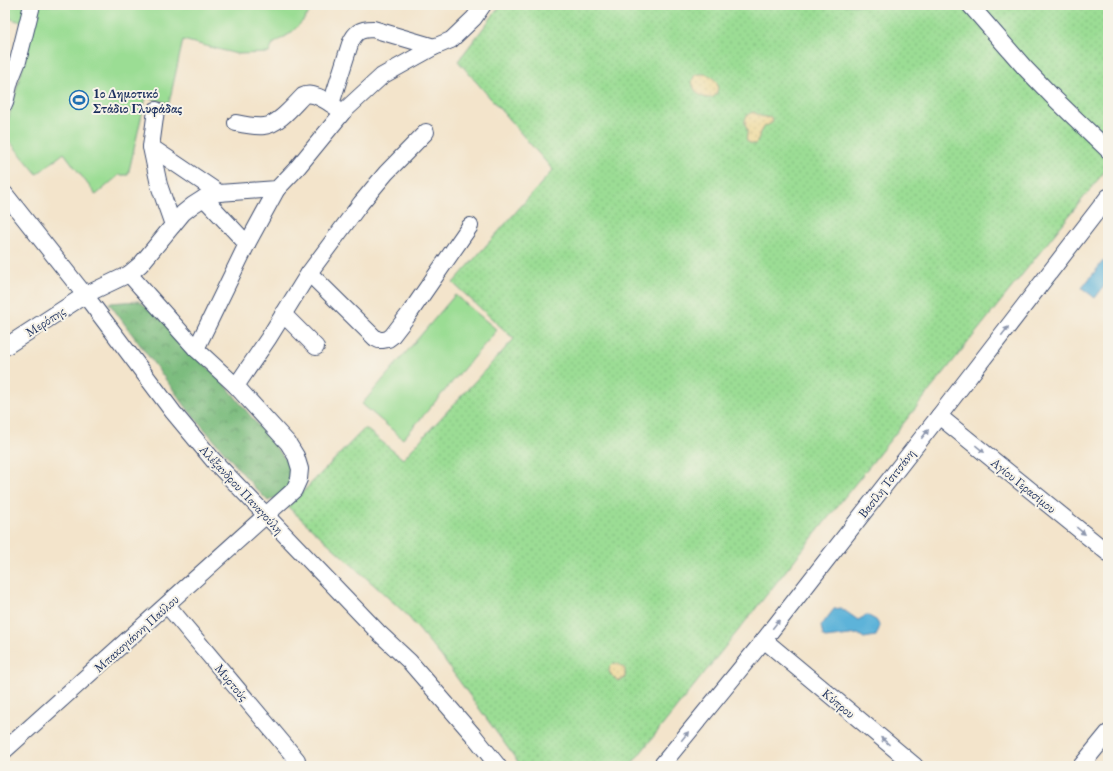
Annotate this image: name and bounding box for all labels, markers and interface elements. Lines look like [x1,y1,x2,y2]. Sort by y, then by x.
place label: 1ο Δημοτικό Στάδιο Γλυφάδας [93,85,183,117]
sports icon: 1ο Δημοτικό Στάδιο Γλυφάδας [68,89,90,111]
street label: Μερόπης [22,302,69,341]
one-way arrow [1001,325,1009,336]
one-way arrow [921,428,930,439]
street label: Αλέξανδρου Παναγούλη [195,440,287,538]
street label: Βασίλη Τσιτσάνη [854,445,919,521]
one-way arrow [975,445,986,454]
street label: Αγίου Γερασίμου [987,453,1060,517]
one-way arrow [1076,527,1087,536]
street label: Μπακογιάννη Παύλου [90,591,183,676]
one-way arrow [772,619,781,630]
street label: Μυρτούς [211,660,252,705]
street label: Κύπρου [819,685,859,722]
one-way arrow [681,730,690,741]
one-way arrow [880,737,891,746]

